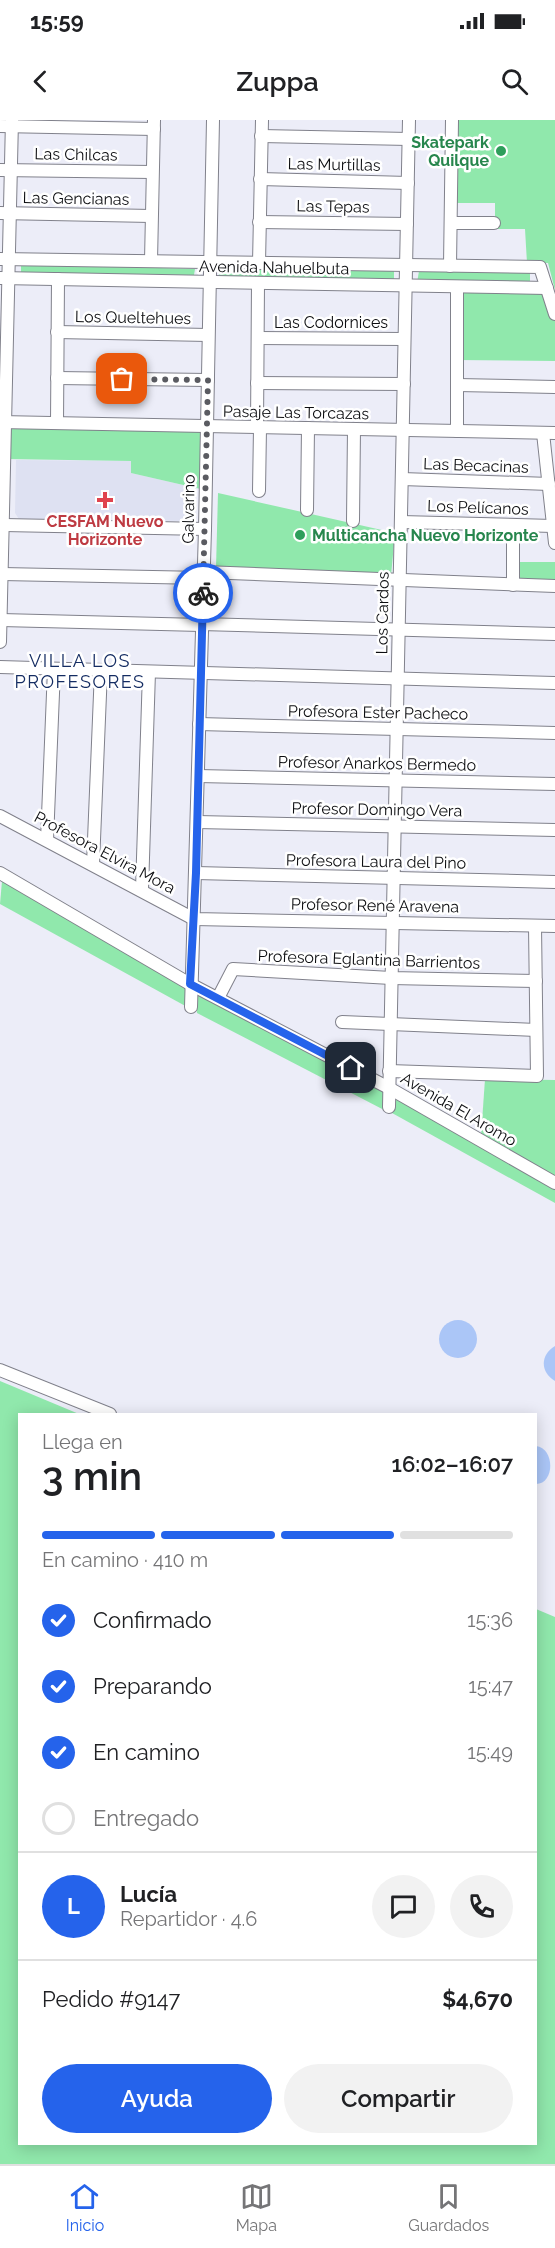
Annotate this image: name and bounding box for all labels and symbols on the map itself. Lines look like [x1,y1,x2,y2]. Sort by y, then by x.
place label: Skatepark Quilque [411,133,489,170]
street label: Las Chilcas [34,144,118,165]
marker: Skatepark Quilque [494,144,508,158]
street label: Las Murtillas [287,154,381,175]
street label: Las Gencianas [22,188,130,209]
street label: Las Tepas [296,196,370,217]
street label: Avenida Nahuelbuta [199,257,349,278]
street label: Los Queltehues [75,307,192,328]
street label: Las Codornices [274,313,388,332]
pin [96,353,147,404]
street label: Pasaje Las Torcazas [223,402,369,423]
street label: Las Becacinas [423,454,529,477]
street label: Galvarino [178,474,199,544]
marker: CESFAM Nuevo Horizonte [96,491,114,509]
street label: Los Pelícanos [427,496,529,519]
place label: CESFAM Nuevo Horizonte [47,512,164,549]
place label: Multicancha Nuevo Horizonte [312,526,539,545]
marker: Multicancha Nuevo Horizonte [293,528,307,542]
courier [173,563,233,623]
street label: Los Cardos [372,571,393,655]
district label: VILLA LOS PROFESORES [15,650,145,692]
street label: Profesora Ester Pacheco [288,701,468,724]
street label: Profesor Anarkos Bermedo [278,752,476,775]
street label: Profesor Domingo Vera [292,799,462,820]
street label: Profesora Elvira Mora [31,807,178,898]
street label: Profesora Laura del Pino [286,850,466,873]
street label: Profesor René Aravena [291,895,459,916]
street label: Profesora Eglantina Barrientos [257,946,481,973]
pin [325,1042,376,1093]
street label: Avenida El Aromo [397,1069,520,1150]

